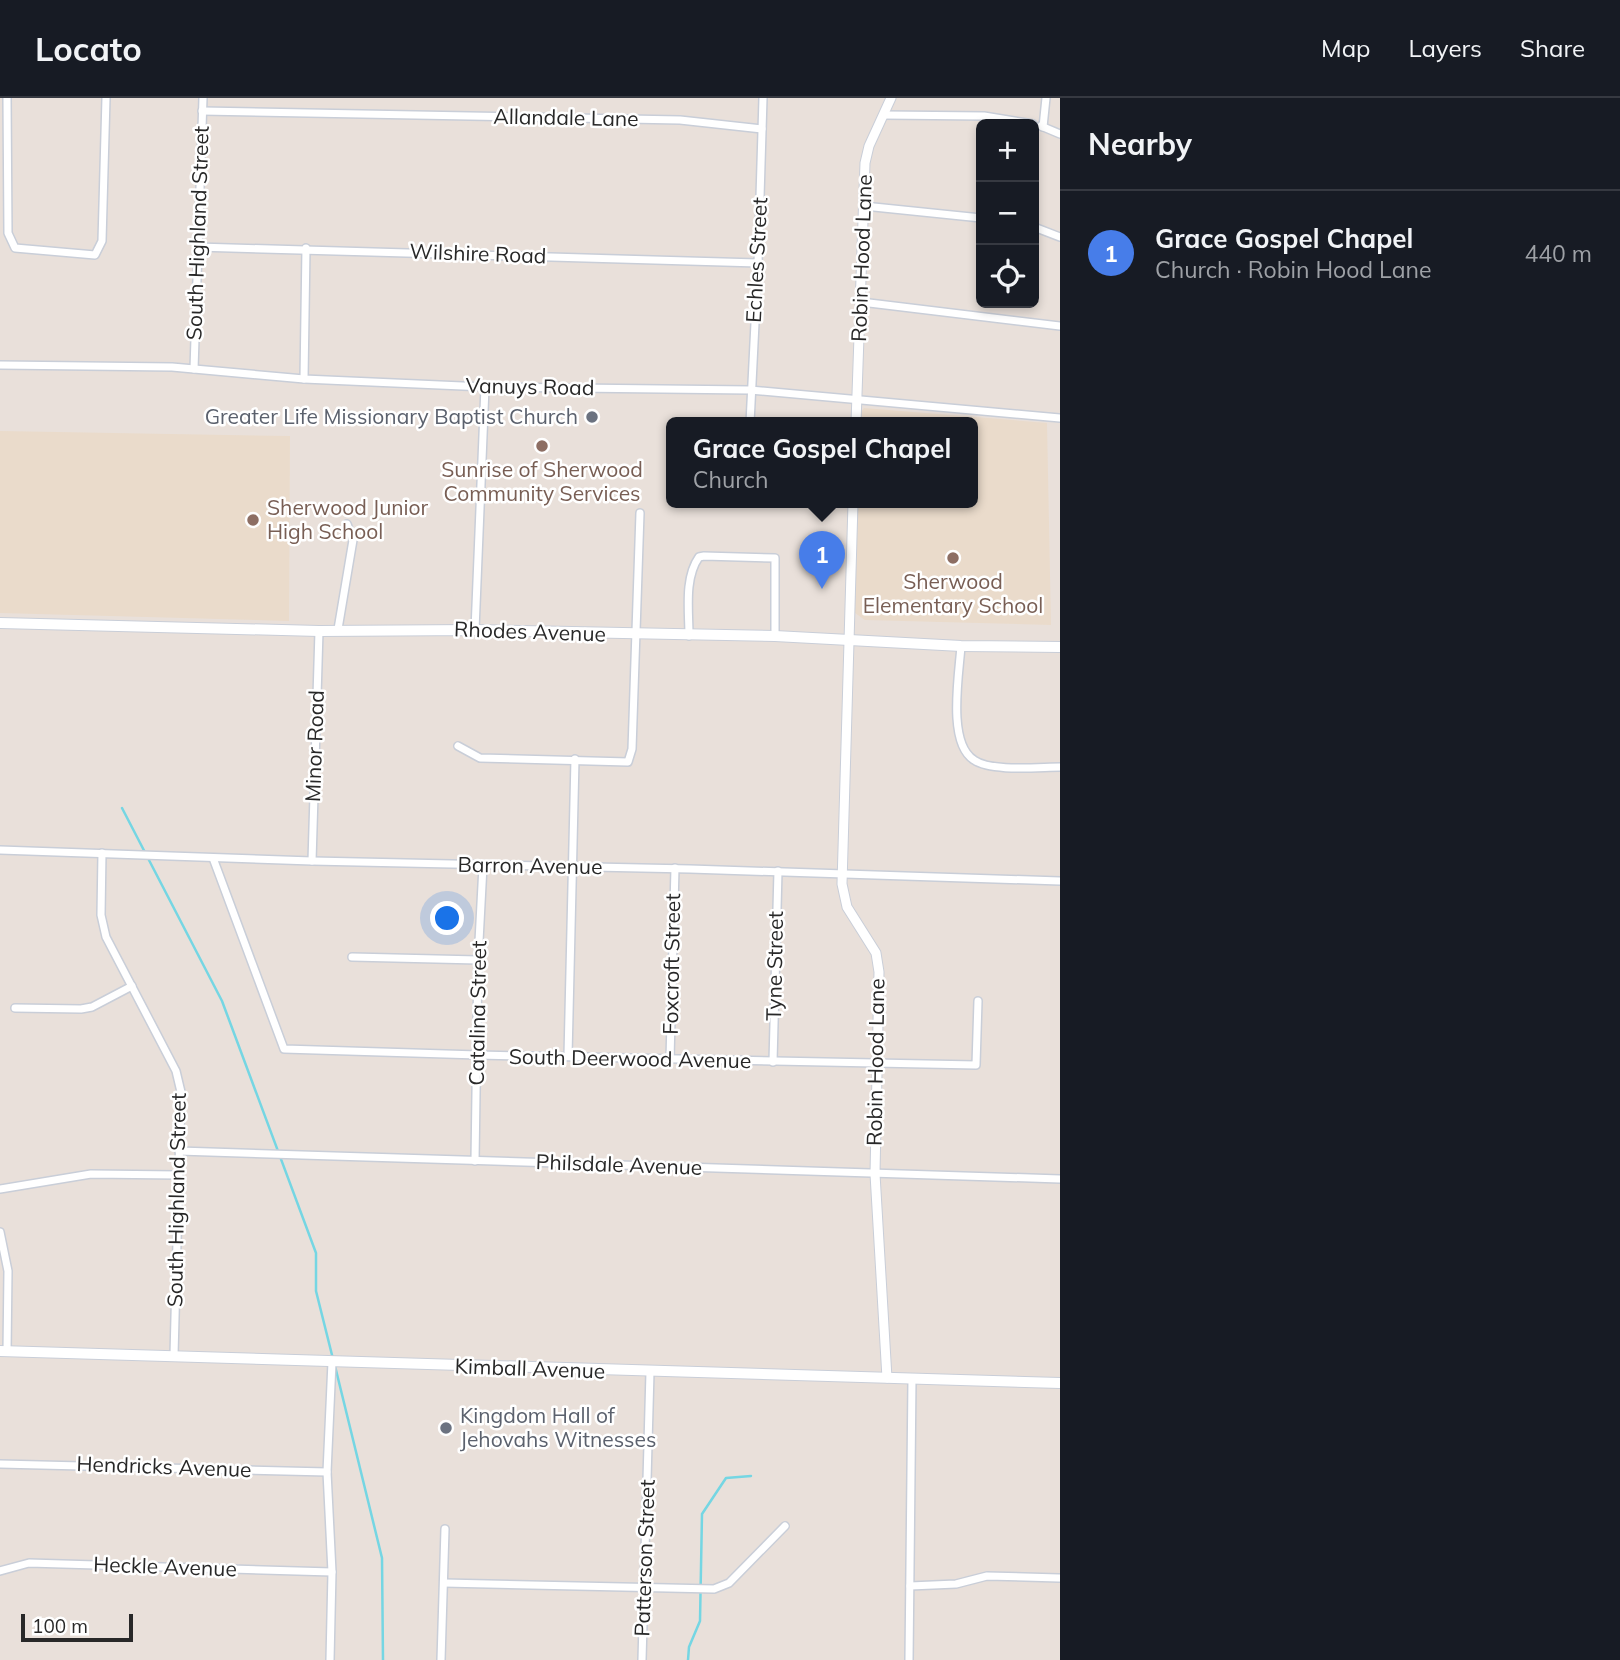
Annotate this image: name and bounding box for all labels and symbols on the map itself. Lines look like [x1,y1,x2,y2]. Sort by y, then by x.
street label: Allandale Lane [493,103,639,131]
street label: South Highland Street [180,125,214,341]
street label: Robin Hood Lane [845,174,877,342]
street label: Echles Street [740,197,772,323]
street label: Wilshire Road [409,238,547,268]
street label: Vanuys Road [465,372,595,400]
place label: Greater Life Missionary Baptist Church [205,403,578,429]
marker: Greater Life Missionary Baptist Church [584,409,600,425]
marker: Sunrise of Sherwood Community Services [534,438,550,454]
place label: Sunrise of Sherwood Community Services [441,456,643,506]
place label: Sherwood Junior High School [267,494,429,544]
marker: Sherwood Junior High School [245,512,261,528]
pin: 1 [799,531,845,589]
marker: Sherwood Elementary School [945,550,961,566]
place label: Sherwood Elementary School [863,568,1043,618]
street label: Rhodes Avenue [454,615,606,647]
street label: Minor Road [299,690,329,802]
street label: Barron Avenue [457,851,603,879]
street label: Foxcroft Street [657,893,685,1035]
your location [430,901,464,935]
street label: Tyne Street [760,911,788,1021]
street label: Catalina Street [463,940,491,1086]
street label: Robin Hood Lane [861,978,889,1146]
street label: South Deerwood Avenue [509,1043,751,1073]
street label: South Highland Street [161,1093,191,1307]
street label: Philsdale Avenue [535,1148,703,1180]
street label: Kimball Avenue [454,1352,606,1384]
place label: Kingdom Hall of Jehovahs Witnesses [460,1402,656,1452]
marker: Kingdom Hall of Jehovahs Witnesses [438,1420,454,1436]
street label: Hendricks Avenue [76,1450,252,1482]
street label: Patterson Street [628,1479,660,1637]
street label: Heckle Avenue [93,1550,237,1582]
scale bar [21,1611,133,1643]

